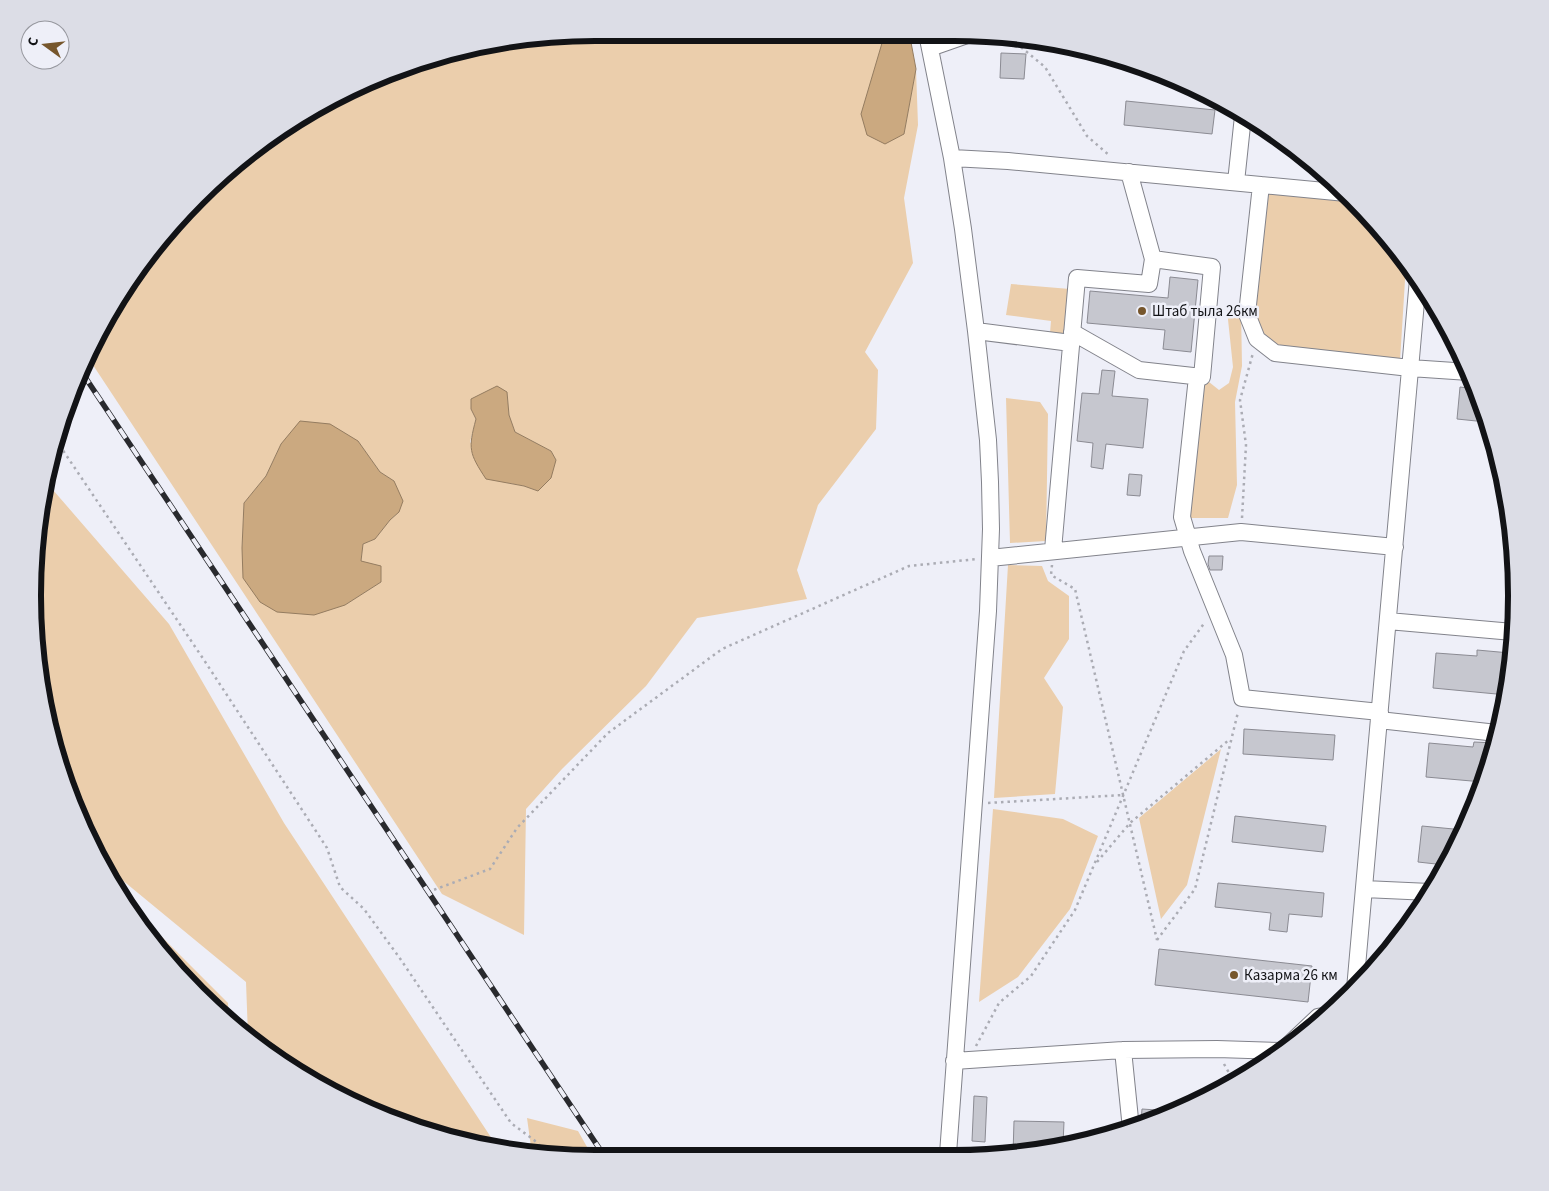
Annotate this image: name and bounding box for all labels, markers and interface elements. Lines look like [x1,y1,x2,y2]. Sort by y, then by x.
north arrow [20,20,70,70]
text: С [23,35,44,48]
place label: Штаб тыла 26км [1152,301,1258,322]
marker: Штаб тыла 26км [1136,305,1148,317]
place label: Казарма 26 км [1244,965,1338,986]
marker: Казарма 26 км [1228,969,1240,981]

